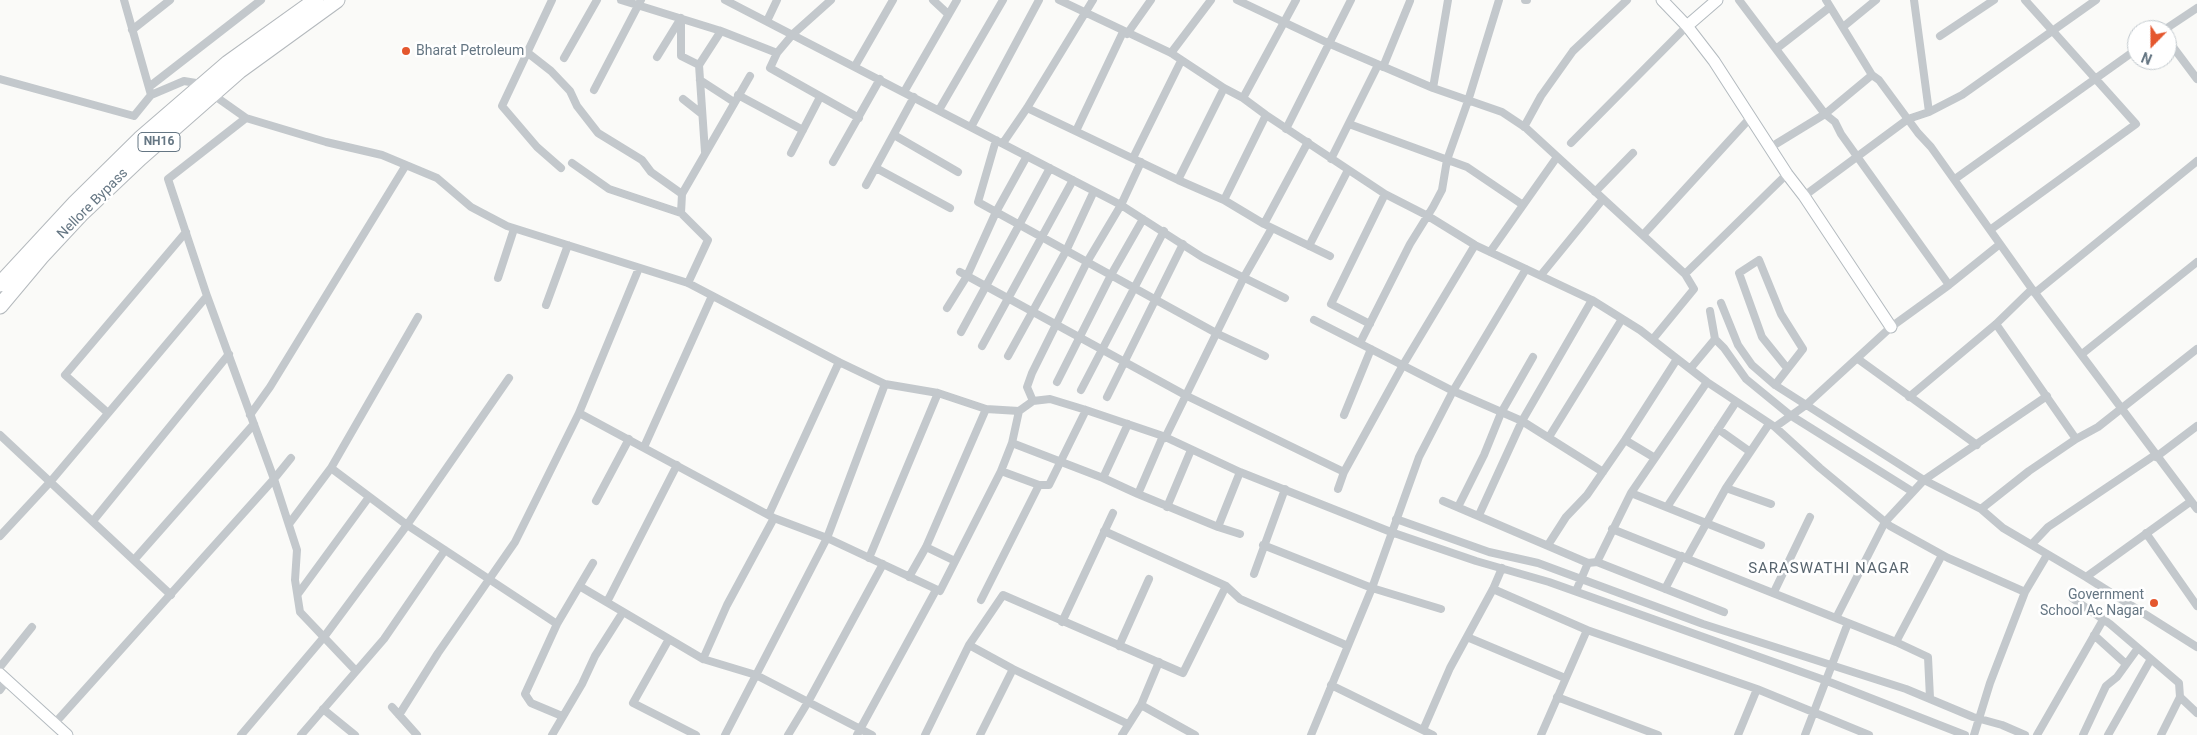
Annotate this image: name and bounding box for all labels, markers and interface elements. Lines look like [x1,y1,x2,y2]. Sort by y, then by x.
north arrow [2127,20,2177,70]
place label: Bharat Petroleum [416,43,524,59]
marker: Bharat Petroleum [400,45,412,57]
text: N [2139,49,2154,67]
road number: NH16 [138,132,180,152]
street label: Nellore Bypass [54,165,132,243]
district label: SARASWATHI NAGAR [1746,560,1912,578]
place label: Government School Ac Nagar [2040,587,2144,620]
marker: Government School Ac Nagar [2148,597,2160,609]

